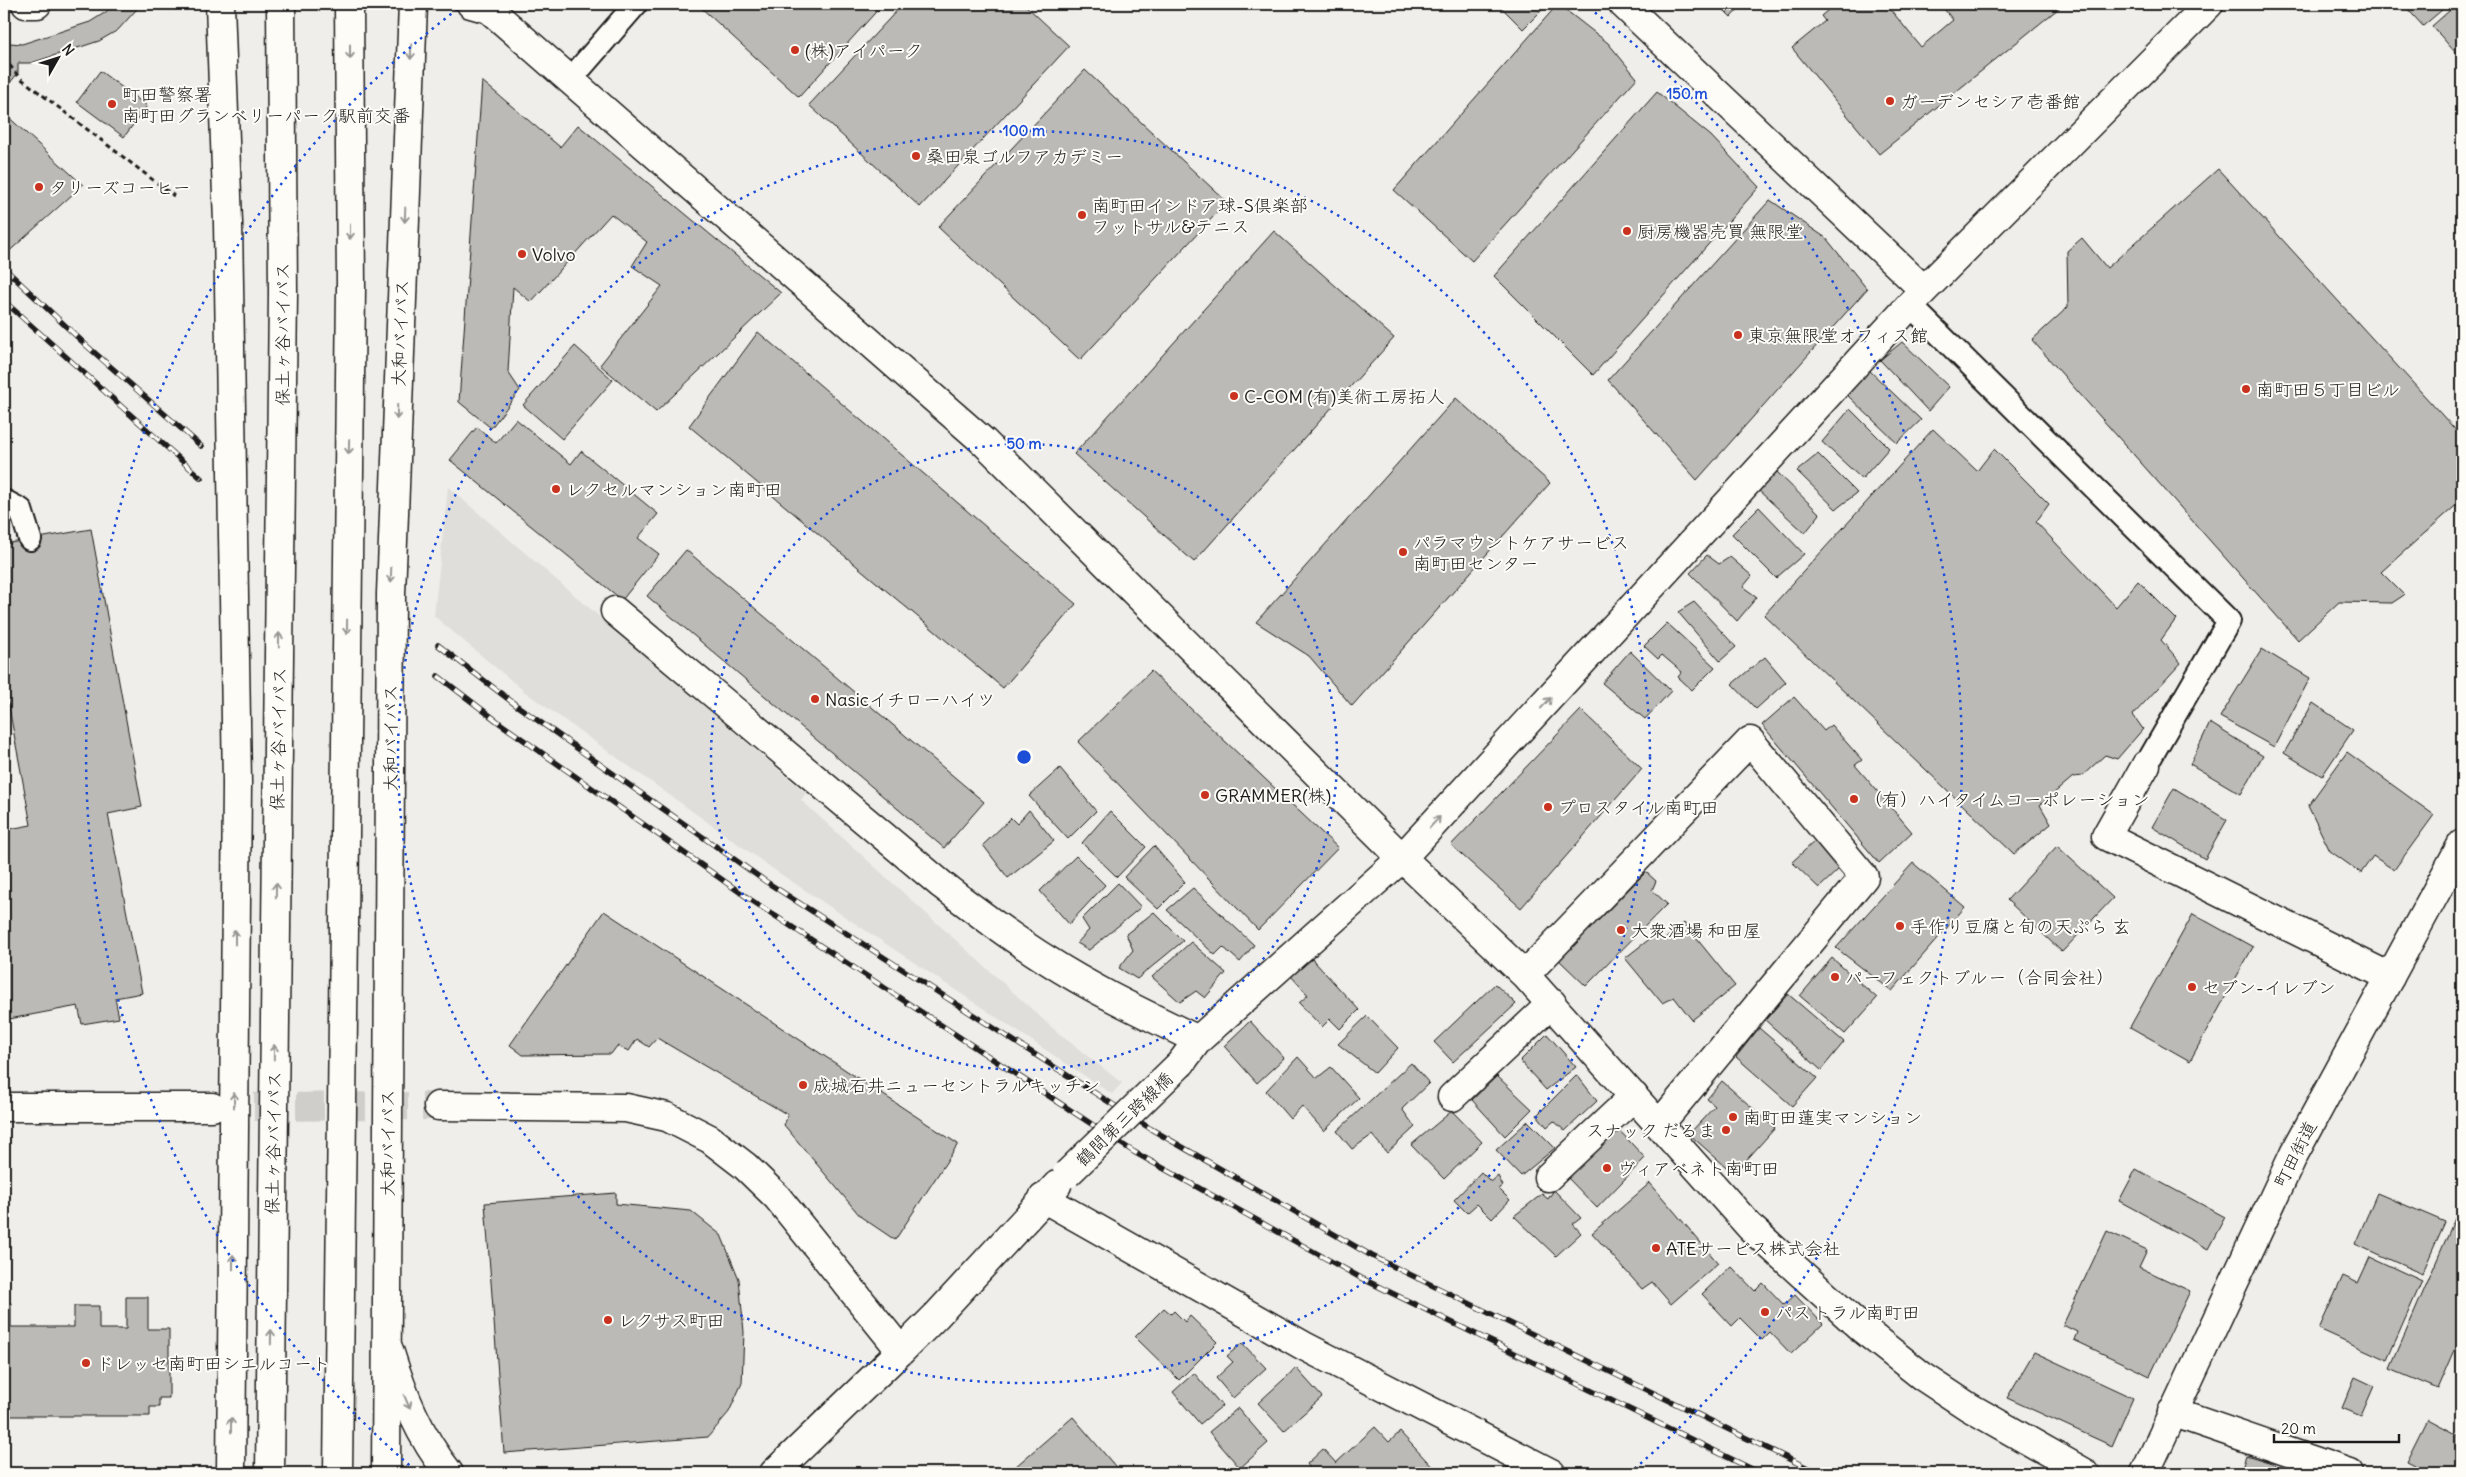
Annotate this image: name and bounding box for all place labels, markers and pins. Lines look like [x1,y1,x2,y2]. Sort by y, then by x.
place label: (株)アイパーク [805,39,922,62]
marker: (株)アイパーク [789,44,801,56]
place label: 町田警察署 南町田グランベリーパーク駅前交番 [122,83,410,127]
place label: ガーデンセシア壱番館 [1900,90,2080,113]
marker: ガーデンセシア壱番館 [1884,95,1896,107]
marker: 町田警察署 南町田グランベリーパーク駅前交番 [106,98,118,110]
place label: 桑田泉ゴルフアカデミー [926,145,1123,168]
marker: 桑田泉ゴルフアカデミー [910,150,922,162]
place label: タリーズコーヒー [49,176,190,199]
marker: タリーズコーヒー [33,181,45,193]
place label: 南町田インドア球-S倶楽部 フットサル&テニス [1092,194,1308,238]
marker: 南町田インドア球-S倶楽部 フットサル&テニス [1076,209,1088,221]
place label: 厨房機器売買 無限堂 [1637,220,1803,243]
marker: 厨房機器売買 無限堂 [1621,225,1633,237]
place label: Volvo [532,243,576,266]
marker: Volvo [516,248,528,260]
place label: 東京無限堂オフィス館 [1748,324,1928,347]
marker: 東京無限堂オフィス館 [1732,329,1744,341]
place label: 南町田５丁目ビル [2256,378,2400,401]
marker: 南町田５丁目ビル [2240,383,2252,395]
place label: C-COM (有)美術工房拓人 [1244,385,1444,408]
marker: C-COM (有)美術工房拓人 [1228,390,1240,402]
place label: レクセルマンション南町田 [566,478,782,501]
marker: レクセルマンション南町田 [550,483,562,495]
place label: パラマウントケアサービス 南町田センター [1413,531,1629,575]
marker: パラマウントケアサービス 南町田センター [1397,546,1409,558]
place label: Nasicイチローハイツ [825,688,995,711]
marker: Nasicイチローハイツ [809,693,821,705]
centre of rings [1015,748,1033,766]
place label: GRAMMER(株) [1215,784,1331,807]
place label: （有）ハイタイムコーポレーション [1864,788,2150,811]
marker: GRAMMER(株) [1199,789,1211,801]
marker: （有）ハイタイムコーポレーション [1848,793,1860,805]
place label: プロスタイル南町田 [1558,796,1719,819]
marker: プロスタイル南町田 [1542,801,1554,813]
place label: 手作り豆腐と旬の天ぷら 玄 [1910,915,2130,938]
place label: 大衆酒場 和田屋 [1631,919,1761,942]
marker: 手作り豆腐と旬の天ぷら 玄 [1894,920,1906,932]
marker: 大衆酒場 和田屋 [1615,924,1627,936]
place label: パーフェクトブルー（合同会社） [1845,966,2114,989]
marker: パーフェクトブルー（合同会社） [1829,971,1841,983]
place label: セブン-イレブン [2202,976,2336,999]
marker: セブン-イレブン [2186,981,2198,993]
place label: 成城石井ニューセントラルキッチン [813,1074,1100,1097]
marker: 成城石井ニューセントラルキッチン [797,1079,809,1091]
place label: 南町田蓮実マンション [1743,1106,1922,1129]
marker: 南町田蓮実マンション [1727,1111,1739,1123]
place label: スナック だるま [1586,1119,1716,1142]
marker: スナック だるま [1720,1124,1732,1136]
place label: ヴィアベネト南町田 [1617,1157,1779,1180]
marker: ヴィアベネト南町田 [1601,1162,1613,1174]
place label: ATEサービス株式会社 [1666,1237,1841,1260]
marker: ATEサービス株式会社 [1650,1242,1662,1254]
place label: パストラル南町田 [1775,1301,1920,1324]
marker: パストラル南町田 [1759,1306,1771,1318]
place label: レクサス町田 [618,1309,725,1332]
marker: レクサス町田 [602,1314,614,1326]
place label: ドレッセ南町田シエルコート [96,1352,330,1375]
marker: ドレッセ南町田シエルコート [80,1357,92,1369]

